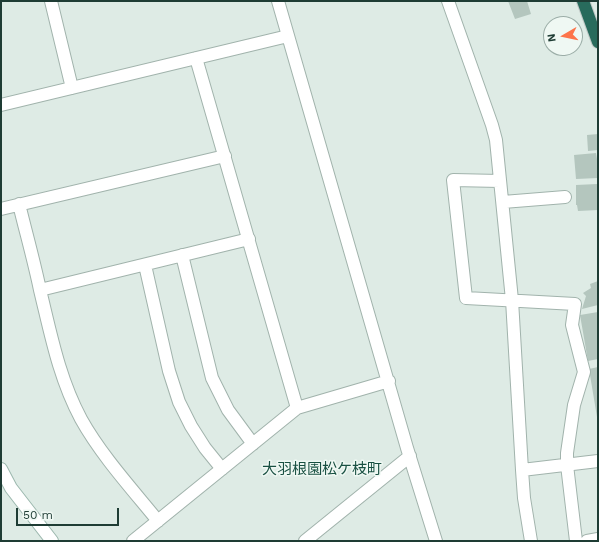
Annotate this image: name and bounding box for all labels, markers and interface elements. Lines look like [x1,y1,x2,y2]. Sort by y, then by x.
north arrow [543,16,583,56]
text: N [545,33,559,43]
district label: 大羽根園松ケ枝町 [262,461,382,479]
scale bar [18,500,121,526]
text: 50 m [23,508,53,522]

